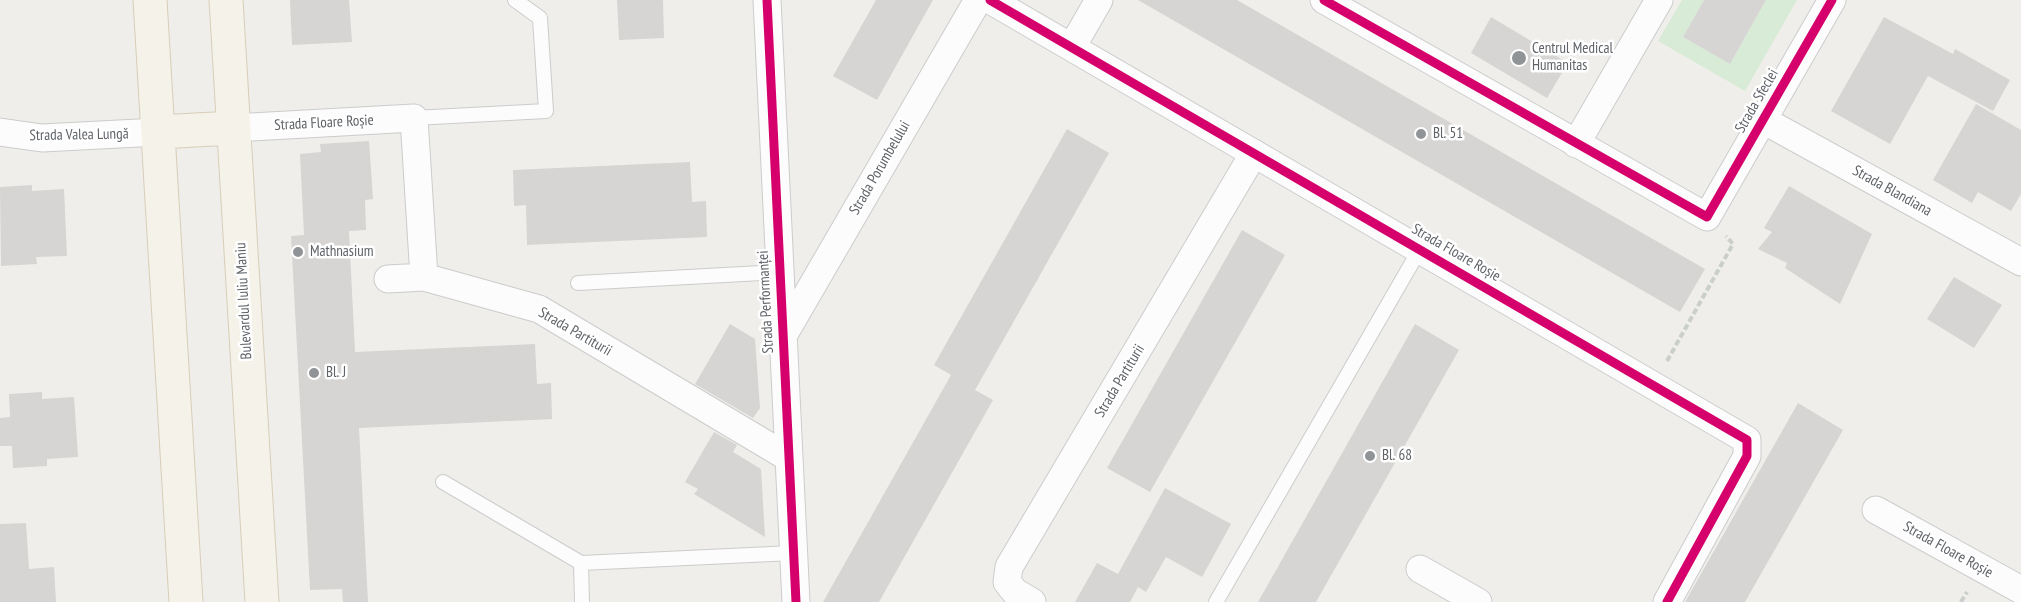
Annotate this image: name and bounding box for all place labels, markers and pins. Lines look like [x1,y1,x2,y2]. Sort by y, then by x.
place label: Centrul Medical Humanitas [1532,40,1613,75]
marker: Centrul Medical Humanitas [1510,49,1528,67]
place label: Bl. 51 [1433,125,1463,143]
marker: Bl. 51 [1414,127,1428,141]
place label: Mathnasium [310,243,373,261]
marker: Mathnasium [291,245,305,259]
place label: Bl. J [326,364,346,382]
marker: Bl. J [307,366,321,380]
place label: Bl. 68 [1382,447,1412,465]
marker: Bl. 68 [1363,449,1377,463]

